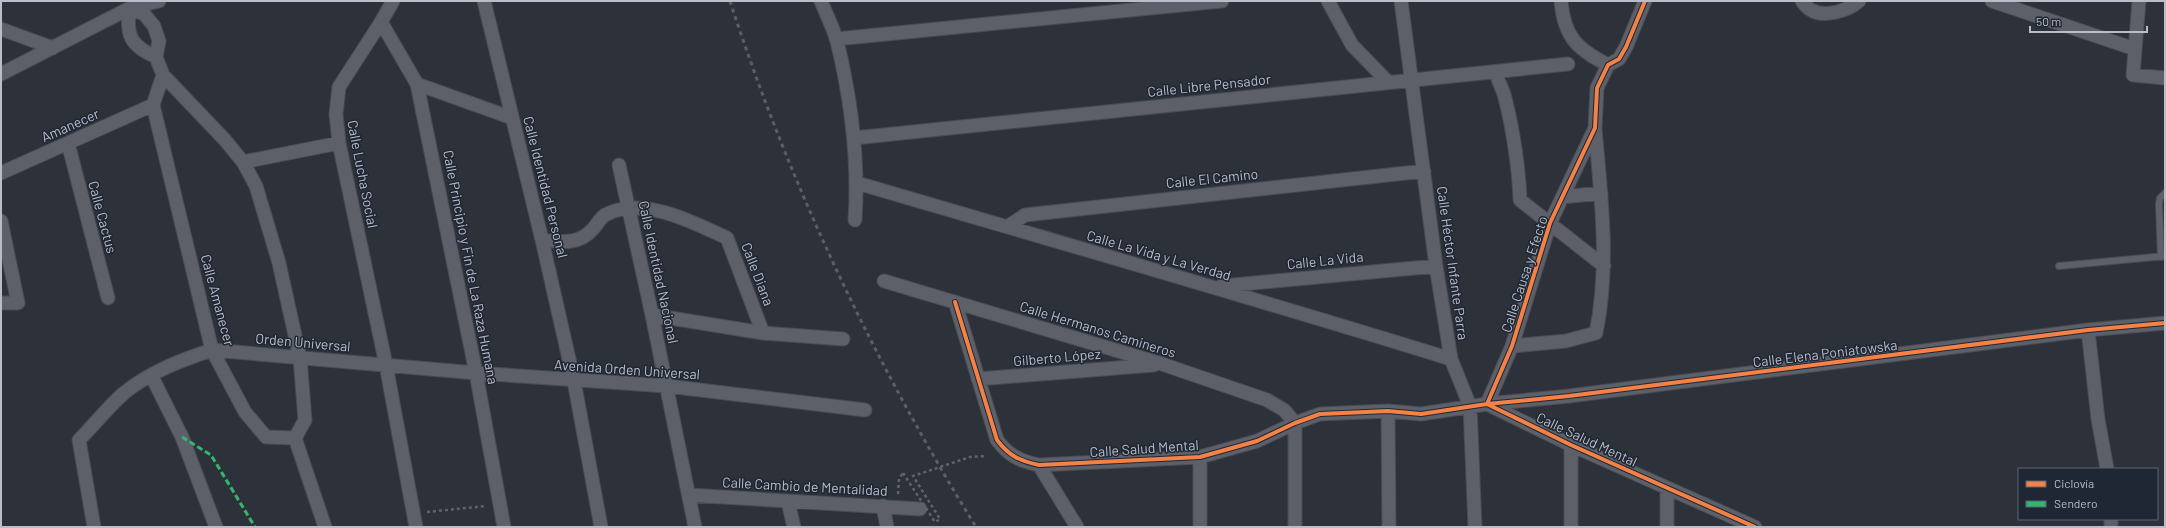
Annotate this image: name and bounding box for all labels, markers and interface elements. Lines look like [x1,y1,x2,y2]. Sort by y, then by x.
scale bar [2030,8,2147,34]
text: 50 m [2036,14,2061,28]
street label: Calle Libre Pensador [1146,70,1272,100]
street label: Amanecer [38,105,102,145]
street label: Calle Identidad Personal [520,114,572,260]
street label: Calle Lucha Social [344,119,382,229]
street label: Calle Principio y Fin de La Raza Humana [440,148,502,386]
street label: Calle El Camino [1165,165,1259,191]
street label: Calle Cactus [85,179,121,255]
street label: Calle Héctor Infante Parra [1434,185,1472,341]
street label: Calle Identidad Nacional [636,199,682,345]
street label: Calle Causa y Efecto [1497,214,1551,334]
street label: Calle La Vida y La Verdad [1085,226,1233,284]
street label: Calle Diana [738,240,778,308]
street label: Calle La Vida [1286,248,1364,272]
street label: Calle Amanecer [198,252,238,348]
street label: Calle Hermanos Camineros [1018,297,1178,361]
street label: Orden Universal [255,329,351,355]
street label: Calle Elena Poniatowska [1752,336,1898,370]
street label: Gilberto López [1013,345,1101,369]
street label: Avenida Orden Universal [554,355,700,383]
street label: Calle Salud Mental [1534,408,1640,470]
street label: Calle Salud Mental [1089,436,1199,460]
legend [2018,468,2158,520]
street label: Calle Cambio de Mentalidad [722,473,888,499]
text: Ciclovía [2054,476,2094,490]
text: Sendero [2054,496,2098,510]

